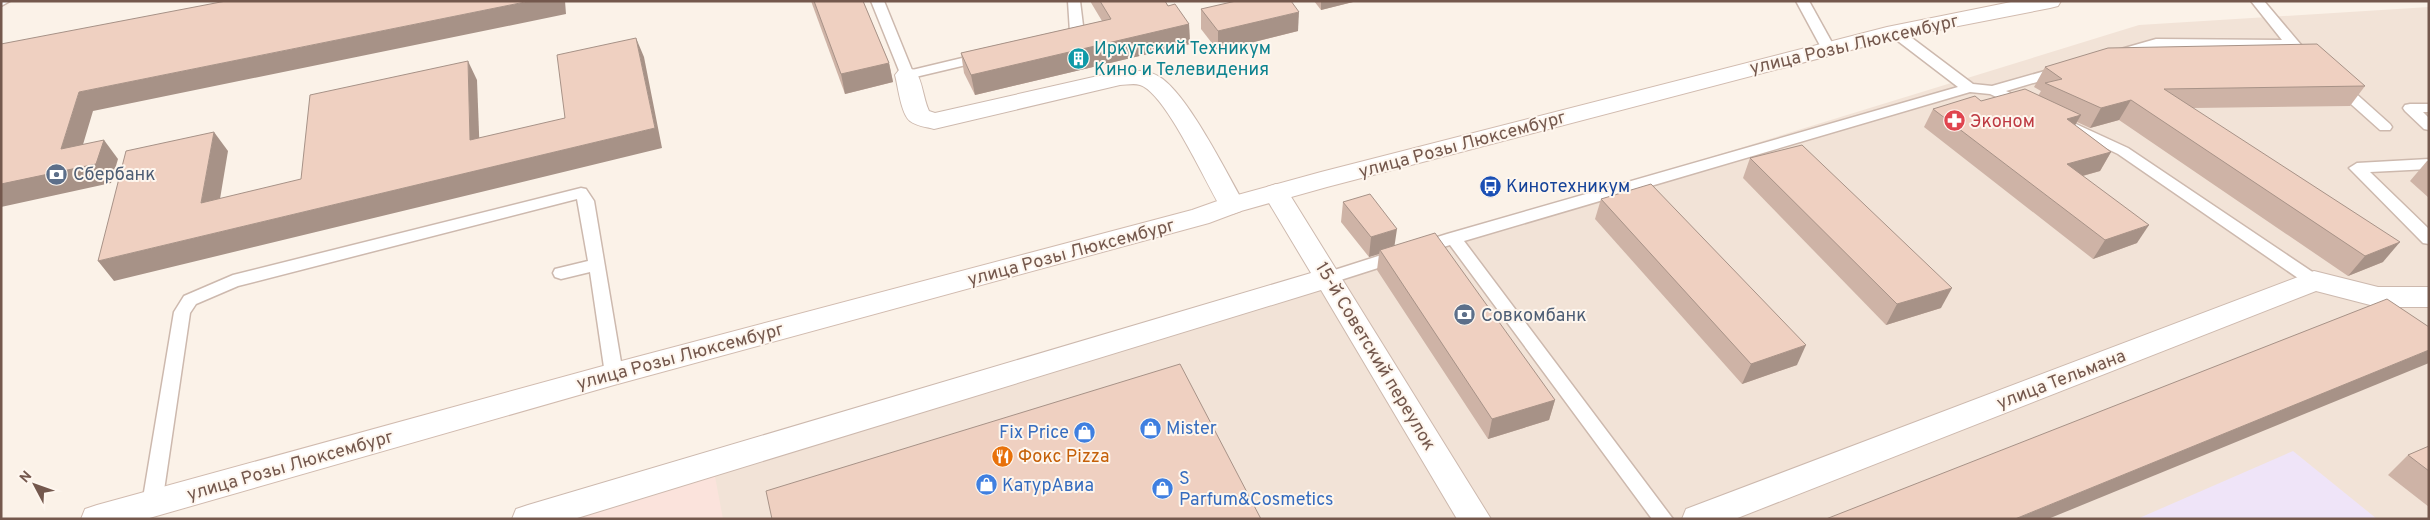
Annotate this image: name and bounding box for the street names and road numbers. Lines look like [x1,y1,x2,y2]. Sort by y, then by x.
street label: улица Розы Люксембург [1748,10,1961,81]
street label: улица Розы Люксембург [1356,107,1569,184]
street label: улица Розы Люксембург [965,215,1178,292]
street label: 15-й Советский переулок [1309,258,1440,455]
street label: улица Розы Люксембург [574,319,787,396]
street label: улица Тельмана [1994,345,2129,416]
street label: улица Розы Люксембург [185,426,397,507]

